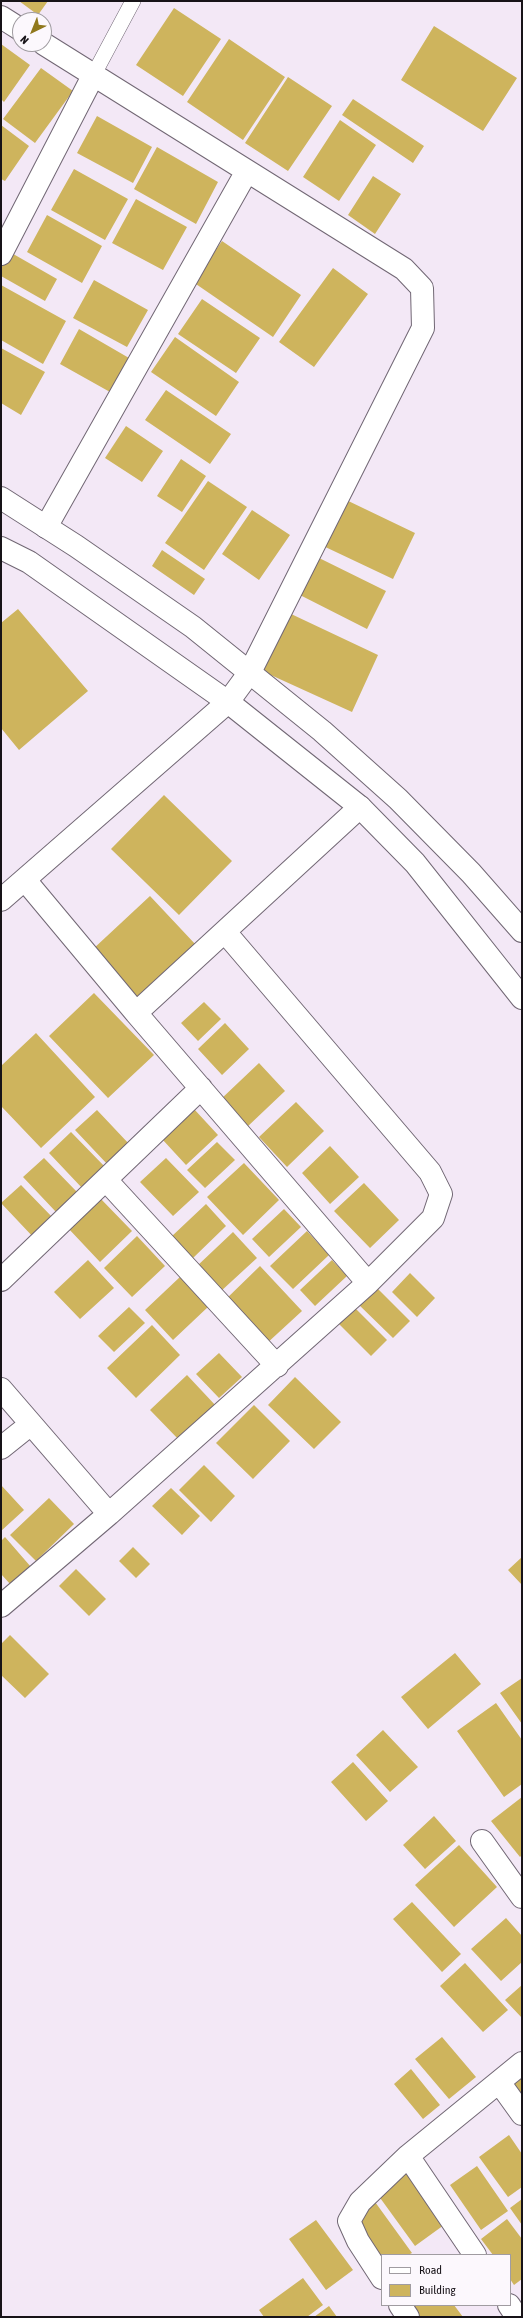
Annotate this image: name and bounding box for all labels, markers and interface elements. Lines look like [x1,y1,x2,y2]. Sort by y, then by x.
north arrow [12,12,52,52]
text: N [18,33,31,47]
legend [381,2254,511,2306]
text: Road [419,2263,442,2277]
text: Building [419,2283,456,2297]

